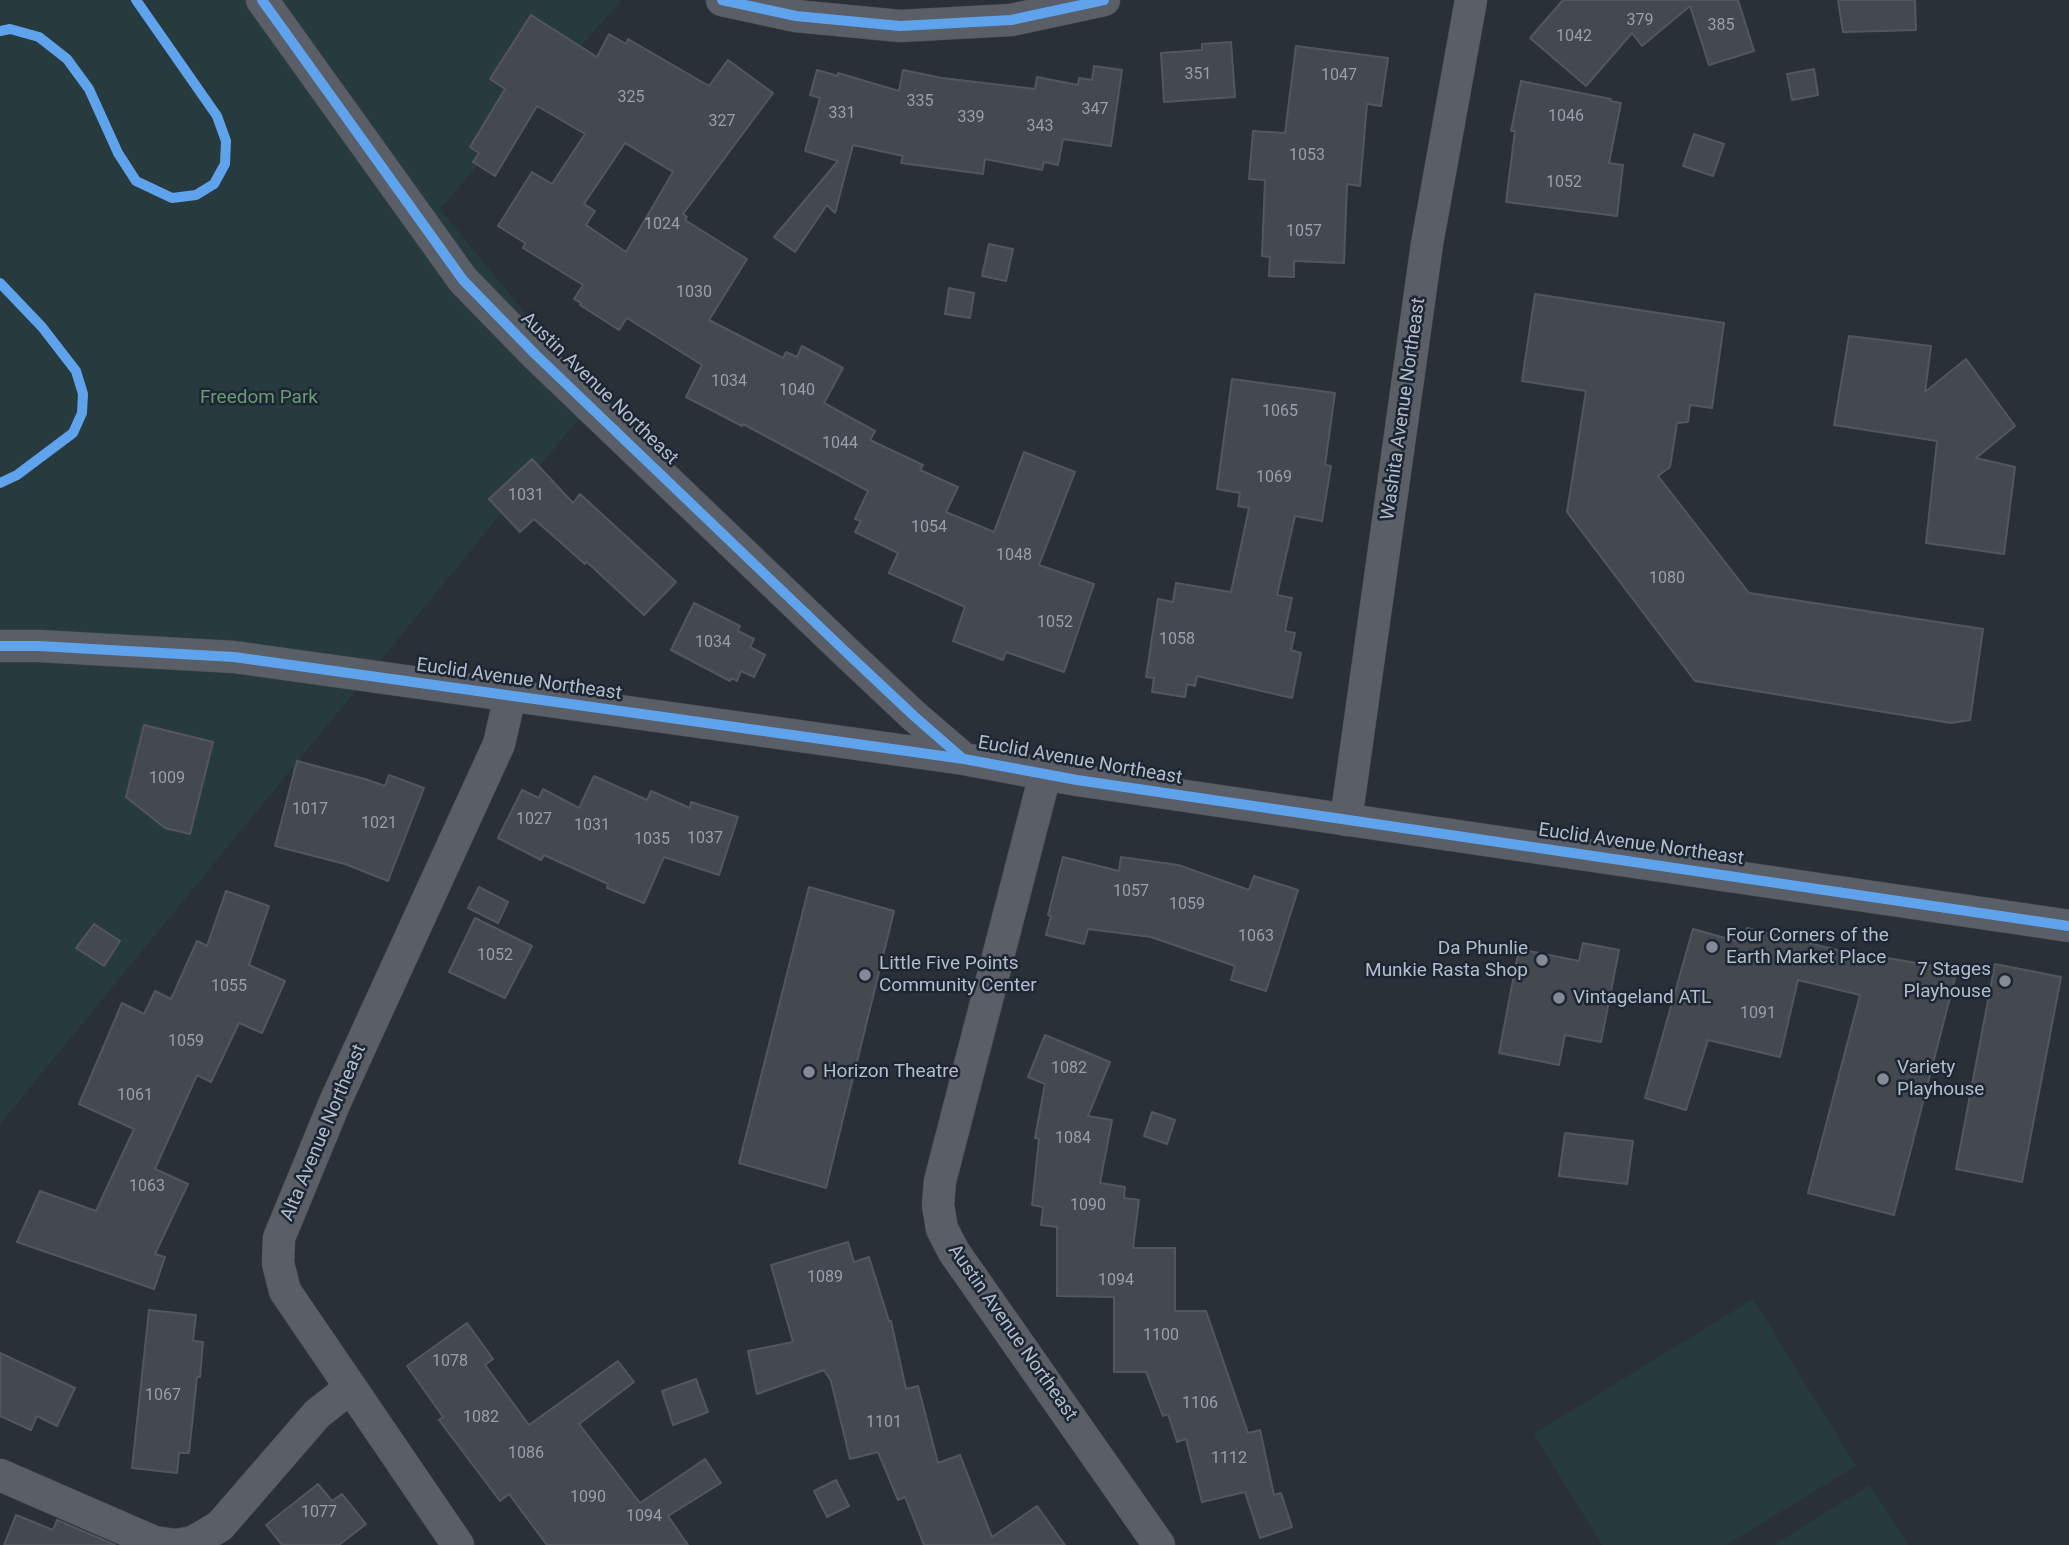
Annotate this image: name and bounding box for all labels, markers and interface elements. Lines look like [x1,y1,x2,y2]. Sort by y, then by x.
house number: 379 [1627,11,1653,31]
house number: 385 [1708,16,1734,36]
house number: 1042 [1556,27,1592,47]
house number: 351 [1185,65,1211,85]
house number: 1047 [1321,66,1357,86]
house number: 325 [618,88,644,108]
house number: 335 [907,92,933,112]
house number: 347 [1082,100,1108,120]
house number: 331 [829,104,855,124]
house number: 1046 [1548,107,1584,127]
house number: 339 [958,108,984,128]
house number: 327 [709,112,735,132]
house number: 343 [1027,117,1053,137]
house number: 1053 [1289,146,1325,166]
house number: 1052 [1546,173,1582,193]
house number: 1024 [644,215,680,235]
house number: 1057 [1286,222,1322,242]
house number: 1030 [676,283,712,303]
street label: Washita Avenue Northeast [1377,296,1431,522]
street label: Austin Avenue Northeast [516,308,682,470]
house number: 1034 [711,372,747,392]
house number: 1040 [779,381,815,401]
park label: Freedom Park [200,387,318,409]
house number: 1065 [1262,402,1298,422]
house number: 1044 [822,434,858,454]
house number: 1069 [1256,468,1292,488]
house number: 1031 [508,486,544,506]
house number: 1054 [911,518,947,538]
house number: 1048 [996,546,1032,566]
house number: 1080 [1649,569,1685,589]
house number: 1052 [1037,613,1073,633]
house number: 1058 [1159,630,1195,650]
house number: 1034 [695,633,731,653]
street label: Euclid Avenue Northeast [415,654,623,706]
street label: Euclid Avenue Northeast [976,732,1184,790]
house number: 1009 [149,769,185,789]
house number: 1017 [292,800,328,820]
house number: 1027 [516,810,552,830]
house number: 1021 [361,814,397,834]
house number: 1031 [574,816,610,836]
street label: Euclid Avenue Northeast [1537,819,1745,871]
house number: 1037 [687,829,723,849]
house number: 1035 [634,830,670,850]
house number: 1057 [1113,882,1149,902]
house number: 1059 [1169,895,1205,915]
place label: Four Corners of the Earth Market Place [1726,925,1889,969]
house number: 1063 [1238,927,1274,947]
place label: Da Phunlie Munkie Rasta Shop [1365,938,1528,982]
marker: Four Corners of the Earth Market Place [1704,939,1720,955]
house number: 1052 [477,946,513,966]
marker: Da Phunlie Munkie Rasta Shop [1534,952,1550,968]
place label: Little Five Points Community Center [879,953,1037,997]
place label: 7 Stages Playhouse [1904,959,1991,1003]
marker: Little Five Points Community Center [857,967,873,983]
marker: 7 Stages Playhouse [1997,973,2013,989]
house number: 1055 [211,977,247,997]
place label: Vintageland ATL [1573,987,1711,1009]
marker: Vintageland ATL [1551,990,1567,1006]
house number: 1091 [1740,1004,1776,1024]
house number: 1059 [168,1032,204,1052]
street label: Alta Avenue Northeast [276,1041,372,1225]
place label: Variety Playhouse [1897,1057,1984,1101]
house number: 1082 [1051,1059,1087,1079]
place label: Horizon Theatre [823,1061,959,1083]
marker: Horizon Theatre [801,1064,817,1080]
marker: Variety Playhouse [1875,1071,1891,1087]
house number: 1061 [117,1086,153,1106]
house number: 1084 [1055,1129,1091,1149]
house number: 1063 [129,1177,165,1197]
house number: 1090 [1070,1196,1106,1216]
street label: Austin Avenue Northeast [942,1241,1082,1425]
house number: 1089 [807,1268,843,1288]
house number: 1094 [1098,1271,1134,1291]
house number: 1100 [1143,1326,1179,1346]
house number: 1078 [432,1352,468,1372]
house number: 1067 [145,1386,181,1406]
house number: 1106 [1182,1394,1218,1414]
house number: 1082 [463,1408,499,1428]
house number: 1101 [866,1413,902,1433]
house number: 1086 [508,1444,544,1464]
house number: 1112 [1211,1449,1247,1469]
house number: 1090 [570,1488,606,1508]
house number: 1077 [301,1503,337,1523]
house number: 1094 [626,1507,662,1527]

